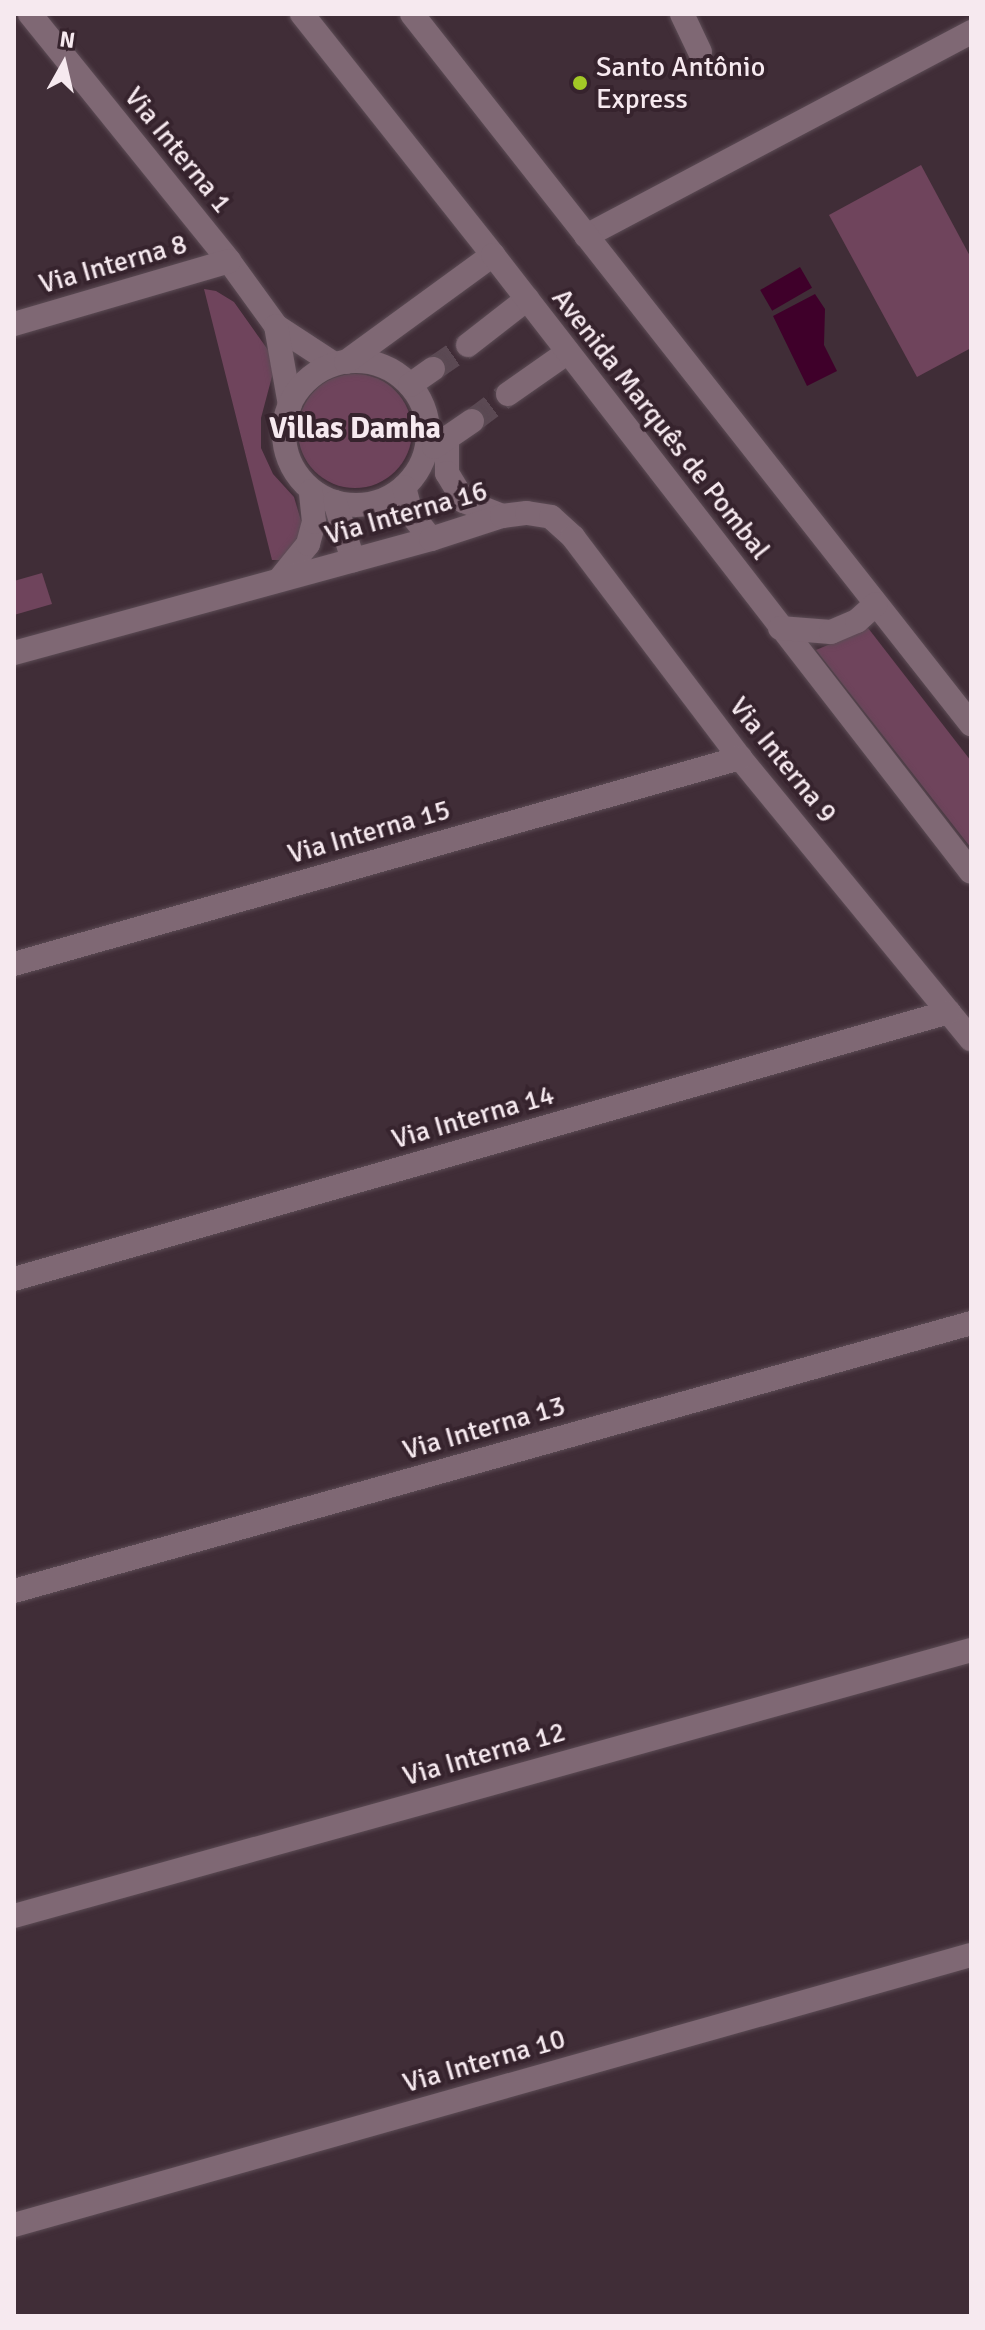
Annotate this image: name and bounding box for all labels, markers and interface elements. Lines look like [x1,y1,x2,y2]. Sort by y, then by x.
north arrow [24,24,104,104]
text: N [58,25,77,54]
place label: Santo Antônio Express [596,50,765,116]
marker: Santo Antônio Express [571,74,589,92]
street label: Via Interna 1 [117,80,239,220]
street label: Via Interna 8 [35,227,191,301]
street label: Avenida Marquês de Pombal [545,282,777,566]
district label: Villas Damha [269,411,441,447]
street label: Via Interna 16 [321,474,491,552]
street label: Via Interna 9 [722,690,844,830]
street label: Via Interna 15 [284,793,454,871]
street label: Via Interna 14 [388,1078,558,1156]
street label: Via Interna 13 [399,1389,569,1467]
street label: Via Interna 12 [399,1715,569,1793]
street label: Via Interna 10 [399,2022,569,2100]

